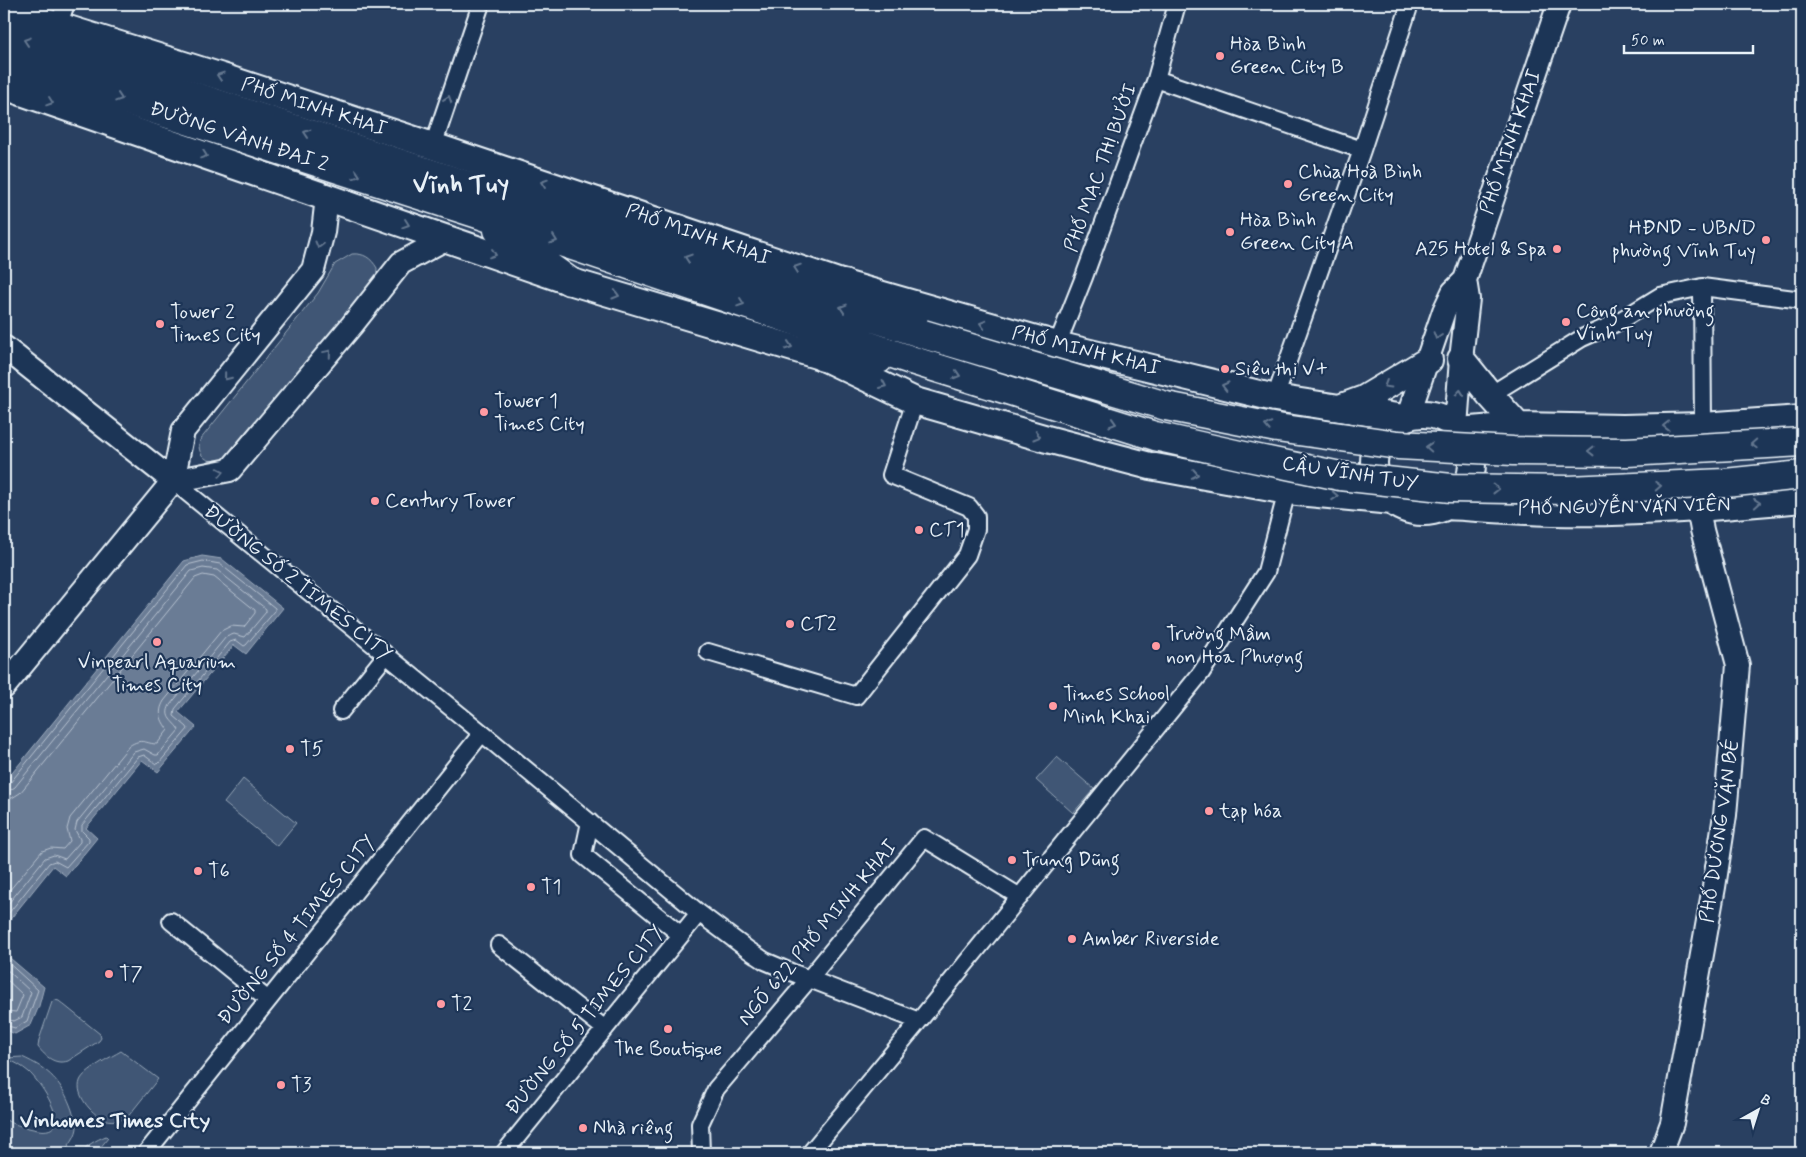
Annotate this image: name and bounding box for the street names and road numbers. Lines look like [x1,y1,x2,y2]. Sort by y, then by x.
street label: PHỐ MINH KHAI [1474,65,1549,218]
street label: PHỐ MINH KHAI [238,71,391,143]
street label: PHỐ MẠC THỊ BƯỞI [1058,80,1144,256]
street label: ĐƯỜNG VÀNH ĐAI 2 [146,95,332,179]
street label: PHỐ MINH KHAI [622,198,775,273]
street label: PHỐ MINH KHAI [1009,320,1163,383]
street label: CẦU VĨNH TUY [1280,450,1420,498]
street label: PHỐ NGUYỄN VĂN VIÊN [1517,491,1731,522]
street label: ĐƯỜNG SỐ 2 TIMES CITY [198,498,398,668]
street label: PHỐ DƯƠNG VĂN BÉ [1694,737,1746,925]
street label: ĐƯỜNG SỐ 4 TIMES CITY [212,829,382,1031]
street label: NGÕ 622 PHỐ MINH KHAI [732,834,904,1032]
street label: ĐƯỜNG SỐ 5 TIMES CITY [500,919,670,1121]

